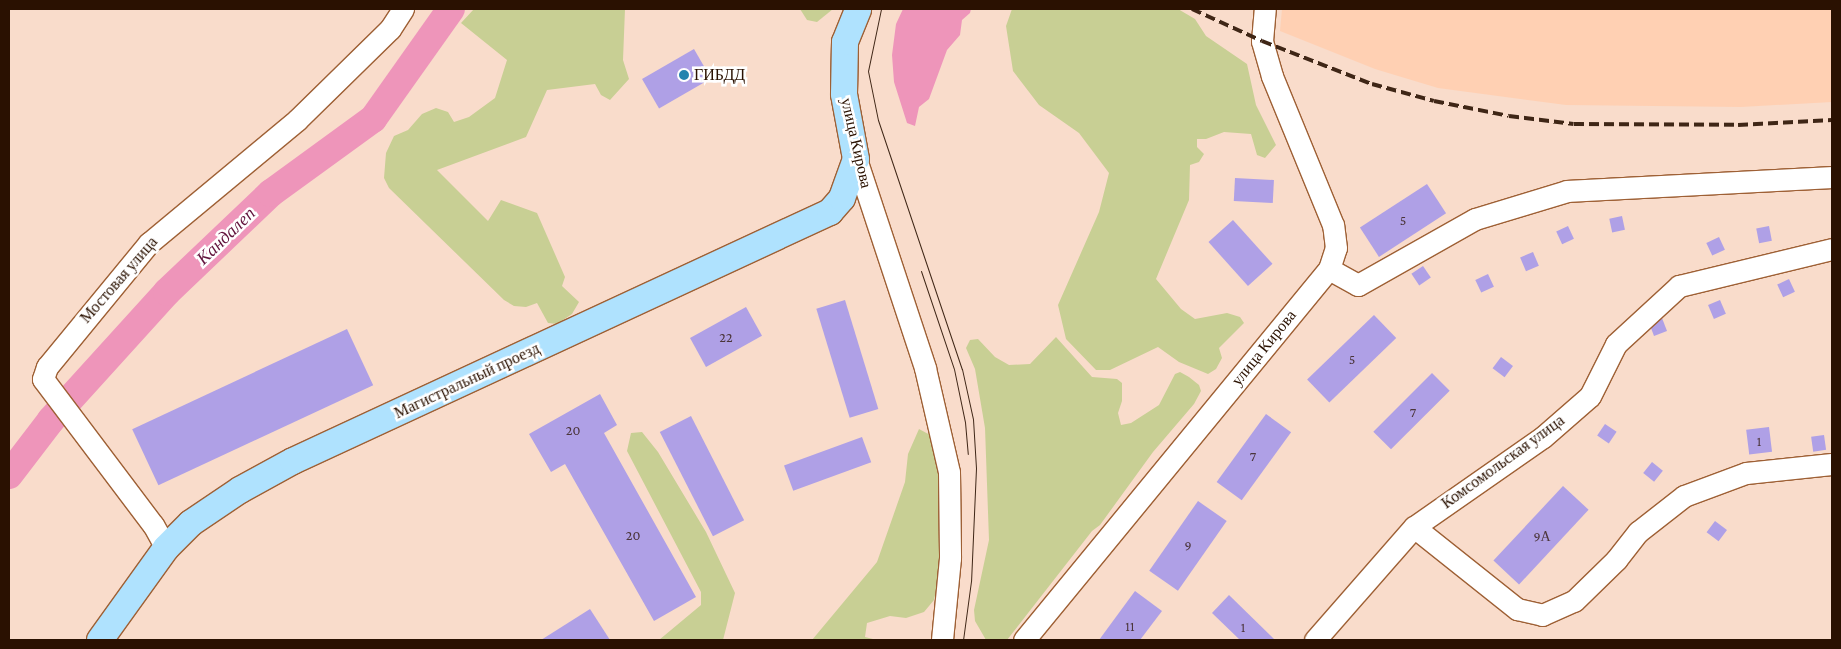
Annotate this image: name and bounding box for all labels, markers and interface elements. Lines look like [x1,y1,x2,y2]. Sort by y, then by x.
place label: ГИБДД [694,65,745,85]
marker: ГИБДД [678,69,690,81]
street label: улица Кирова [836,96,876,190]
water label: Кандалеп [192,203,260,269]
house number: 5 [1400,212,1406,228]
street label: Мостовая улица [76,233,162,327]
street label: улица Кирова [1228,306,1300,390]
house number: 22 [719,329,733,345]
street label: Магистральный проезд [391,339,543,423]
house number: 5 [1349,351,1355,367]
house number: 7 [1410,404,1416,420]
street label: Комсомольская улица [1438,411,1568,513]
house number: 20 [566,422,580,438]
house number: 1 [1757,433,1761,449]
house number: 7 [1250,448,1256,464]
house number: 20 [626,527,640,543]
house number: 9А [1533,528,1551,544]
house number: 9 [1184,537,1192,553]
house number: 11 [1125,618,1135,634]
house number: 1 [1241,619,1245,635]

